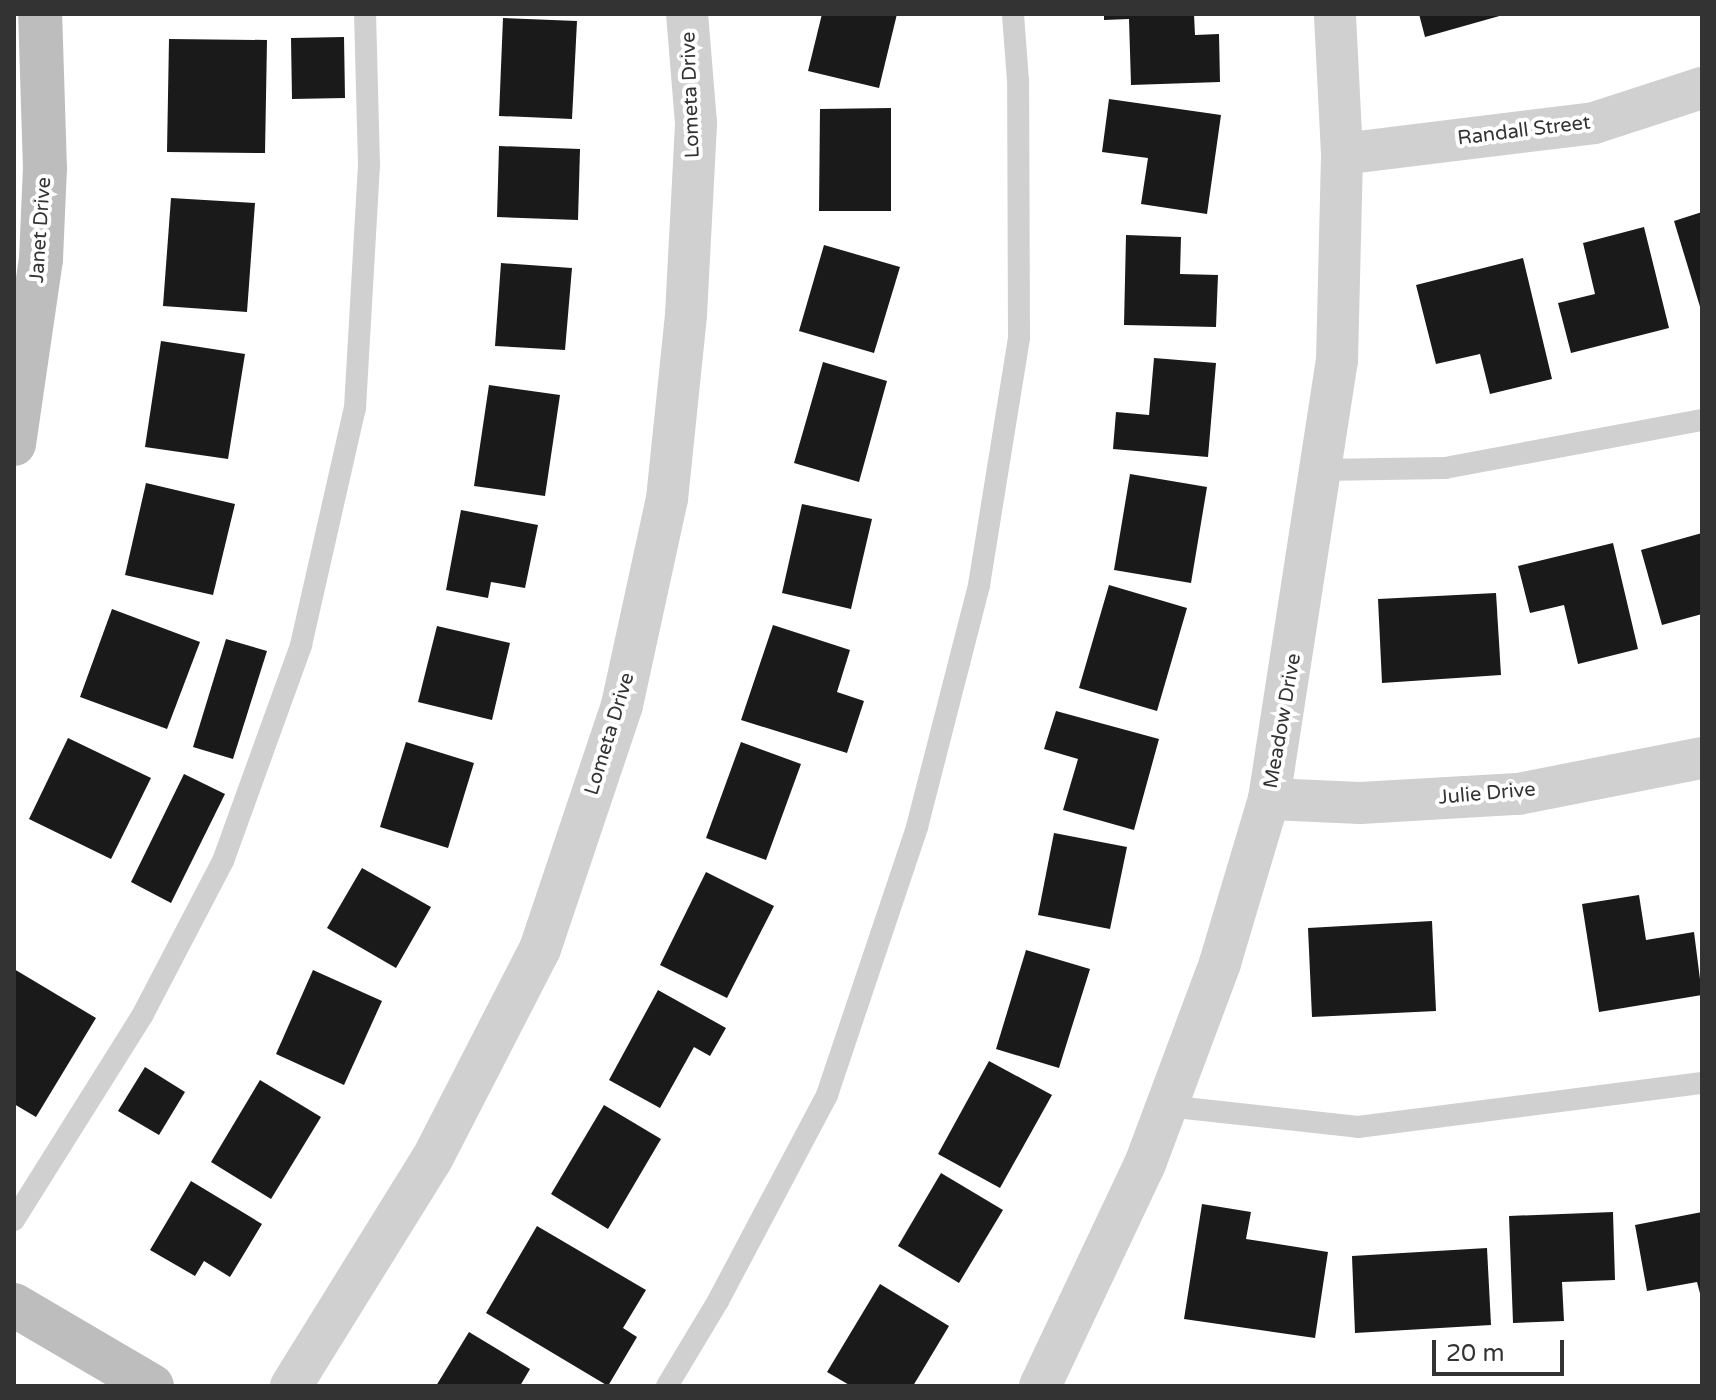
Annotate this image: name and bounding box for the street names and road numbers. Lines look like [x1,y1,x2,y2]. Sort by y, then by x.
street label: Lometa Drive [677,31,705,159]
street label: Randall Street [1456,111,1592,151]
street label: Janet Drive [25,176,57,284]
street label: Meadow Drive [1259,652,1307,790]
street label: Lometa Drive [580,670,640,798]
street label: Julie Drive [1438,778,1536,810]

